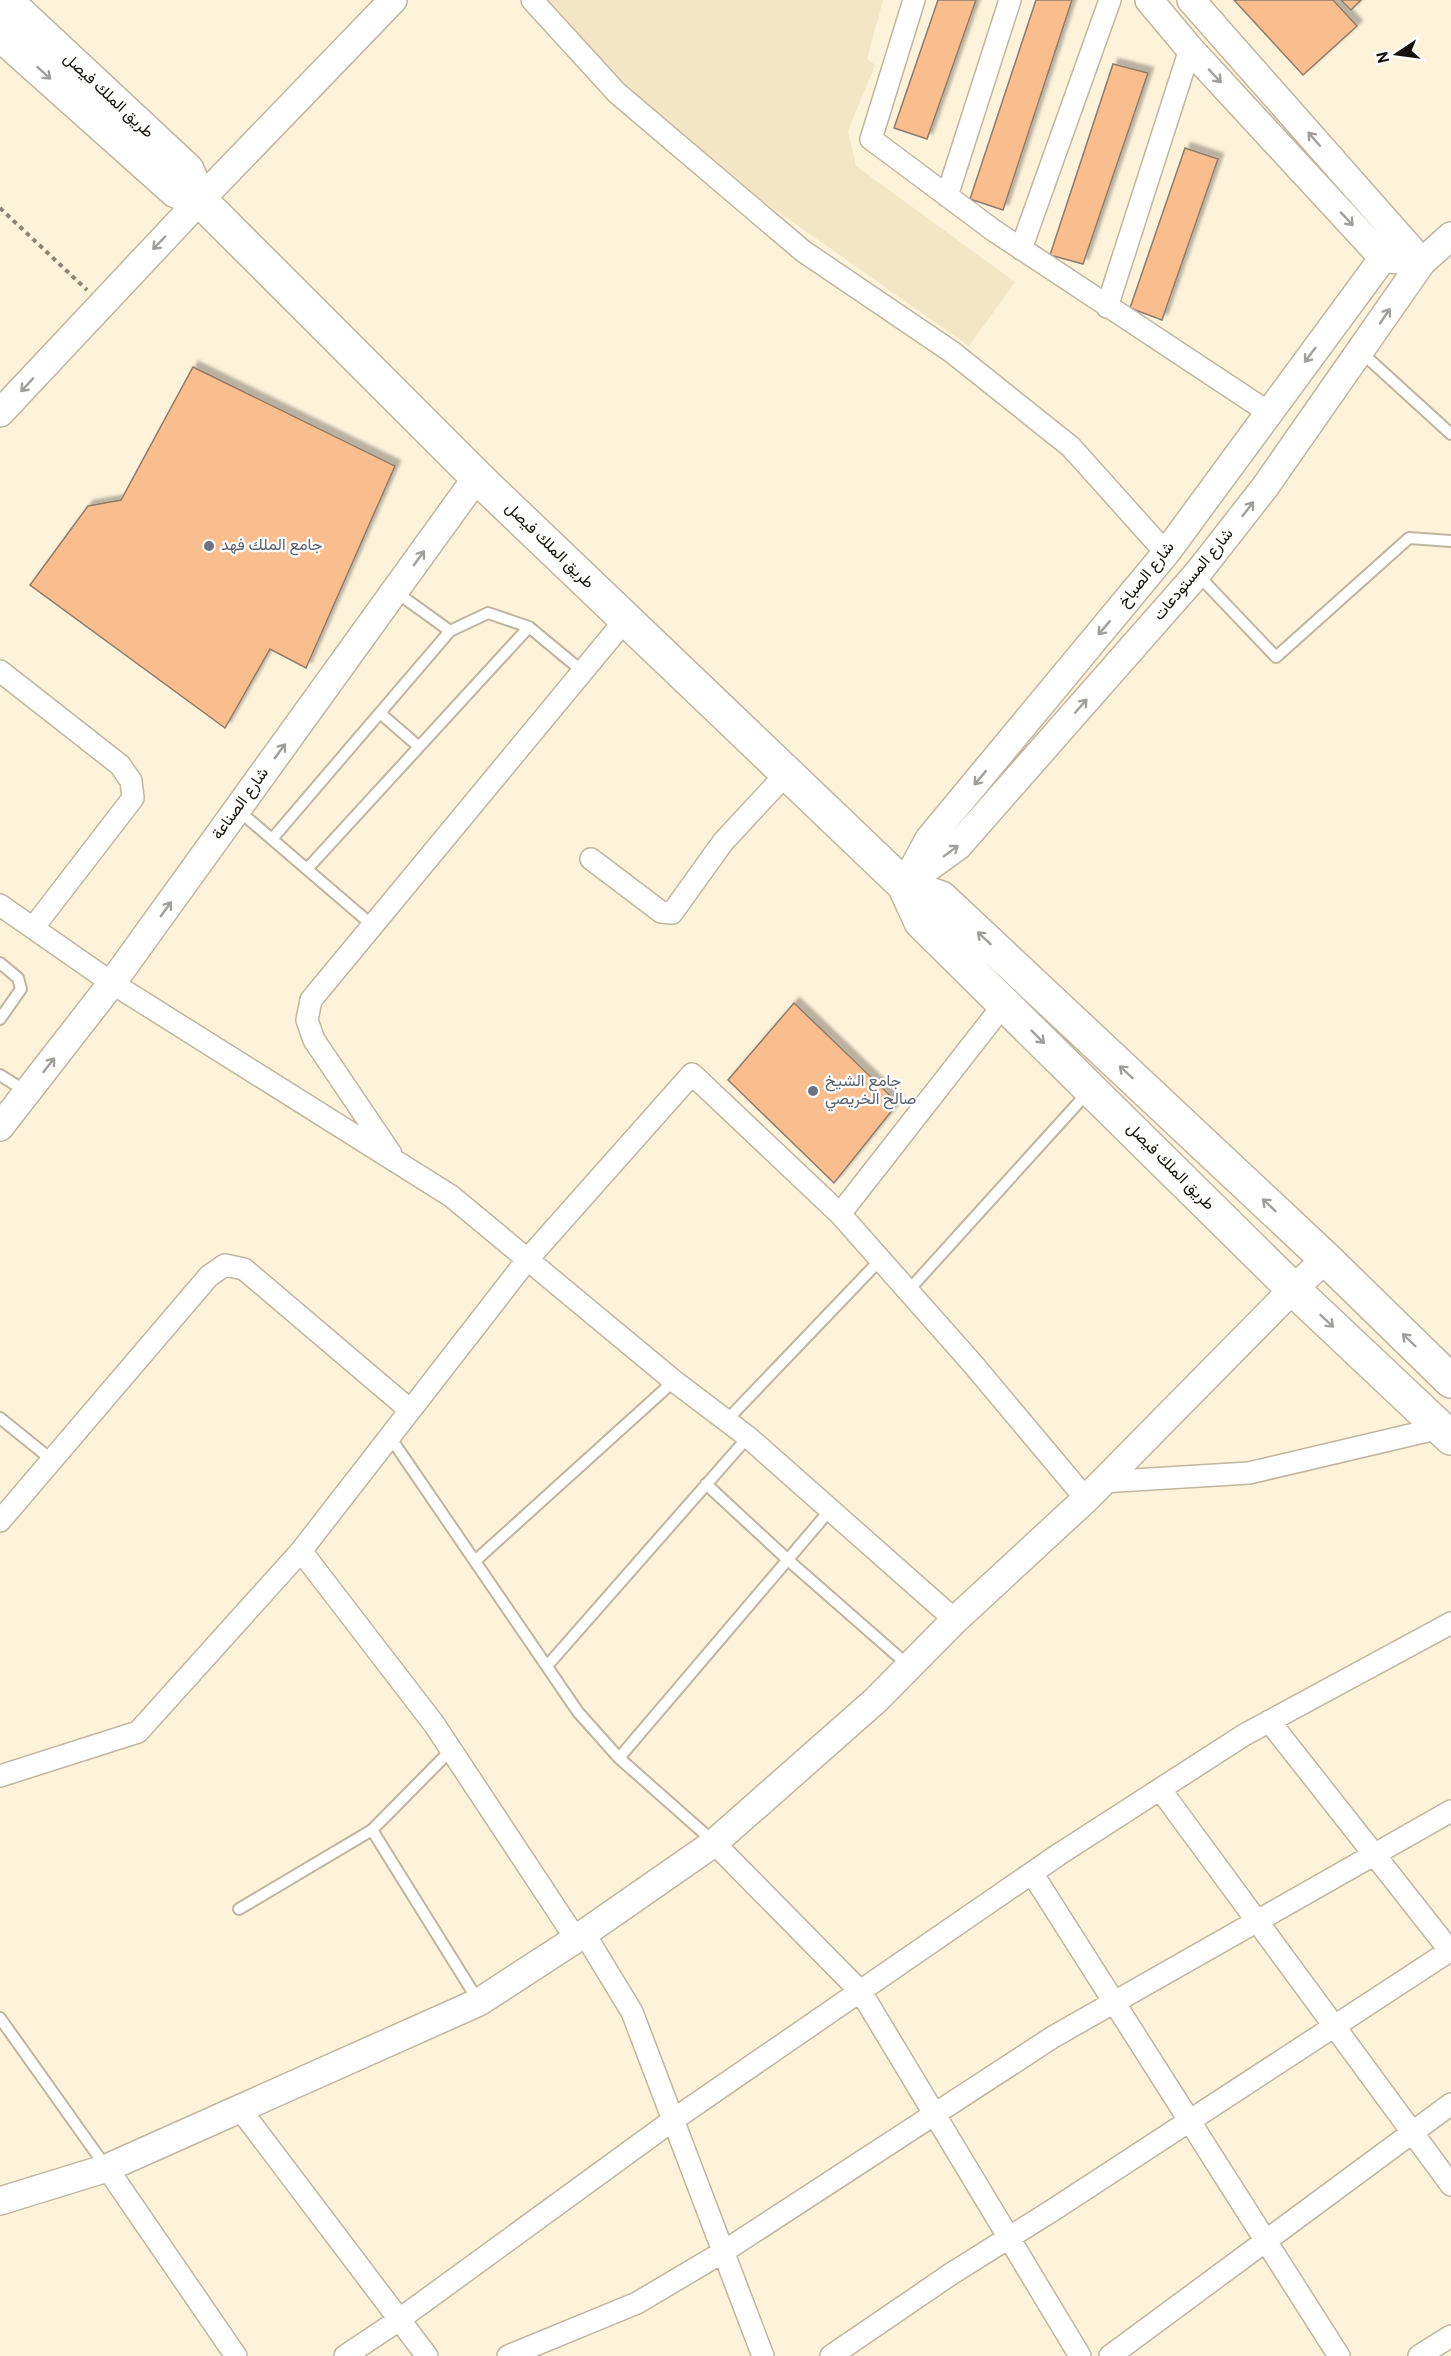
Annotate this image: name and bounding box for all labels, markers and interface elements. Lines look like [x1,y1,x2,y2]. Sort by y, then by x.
north arrow [1367,24,1427,84]
street label: طريق الملك فيصل [59,49,157,143]
text: N [1373,49,1395,65]
one-way arrow [36,66,51,80]
one-way arrow [1208,68,1222,83]
one-way arrow [1307,132,1321,147]
one-way arrow [1340,212,1354,227]
one-way arrow [152,235,167,250]
one-way arrow [1379,308,1391,324]
one-way arrow [1304,347,1316,363]
one-way arrow [19,378,34,393]
street label: طريق الملك فيصل [500,498,598,594]
one-way arrow [1241,501,1254,517]
street label: شارع المستودعات [1150,525,1238,625]
place label: جامع الملك فهد [221,536,323,556]
street label: شارع الصباخ [1115,538,1179,612]
marker: جامع الملك فهد [202,539,216,553]
one-way arrow [412,551,425,567]
one-way arrow [1097,620,1111,635]
one-way arrow [1074,698,1088,713]
one-way arrow [274,743,286,759]
street label: شارع الصناعة [208,764,274,844]
one-way arrow [973,770,986,786]
one-way arrow [943,844,959,857]
one-way arrow [160,901,172,917]
one-way arrow [977,931,992,946]
one-way arrow [1031,1030,1046,1045]
one-way arrow [42,1057,55,1073]
one-way arrow [1119,1065,1134,1079]
place label: جامع الشيخ صالح الخريصي [825,1072,916,1112]
marker: جامع الشيخ صالح الخريصي [806,1084,820,1098]
street label: طريق الملك فيصل [1122,1119,1218,1215]
one-way arrow [1261,1198,1276,1213]
one-way arrow [1320,1314,1335,1328]
one-way arrow [1402,1333,1417,1348]

